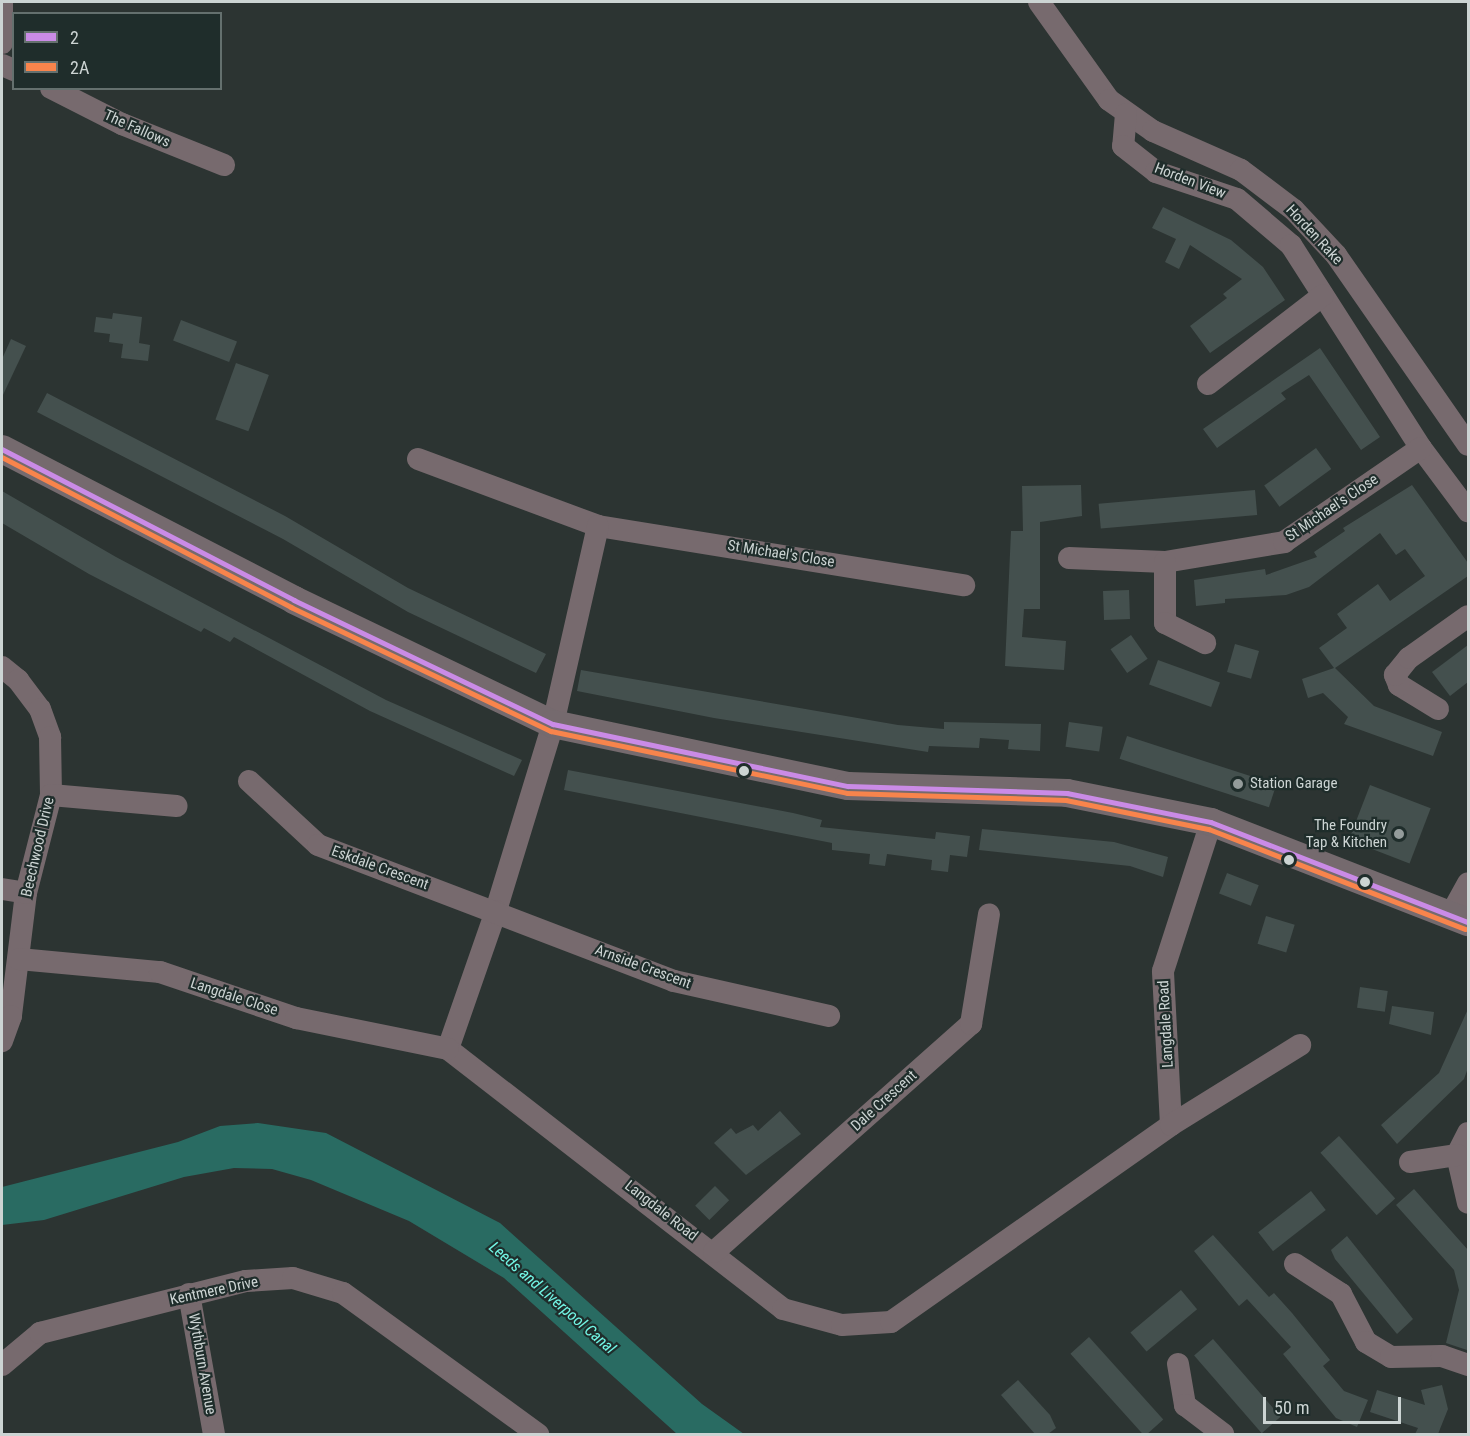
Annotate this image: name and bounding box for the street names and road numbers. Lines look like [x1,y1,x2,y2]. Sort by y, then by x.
street label: The Fallows [101,106,173,152]
street label: Horden View [1152,159,1228,203]
street label: Horden Rake [1282,201,1346,269]
street label: St Michael's Close [1282,470,1382,546]
street label: St Michael's Close [726,537,836,571]
street label: Beechwood Drive [18,795,58,899]
street label: Eskdale Crescent [329,842,431,894]
street label: Arnside Crescent [592,941,694,993]
street label: Langdale Close [188,974,280,1020]
street label: Langdale Road [1155,980,1177,1068]
street label: Dale Crescent [847,1067,921,1135]
street label: Langdale Road [621,1177,701,1245]
street label: Kentmere Drive [168,1273,260,1309]
street label: Wythburn Avenue [184,1312,220,1416]

